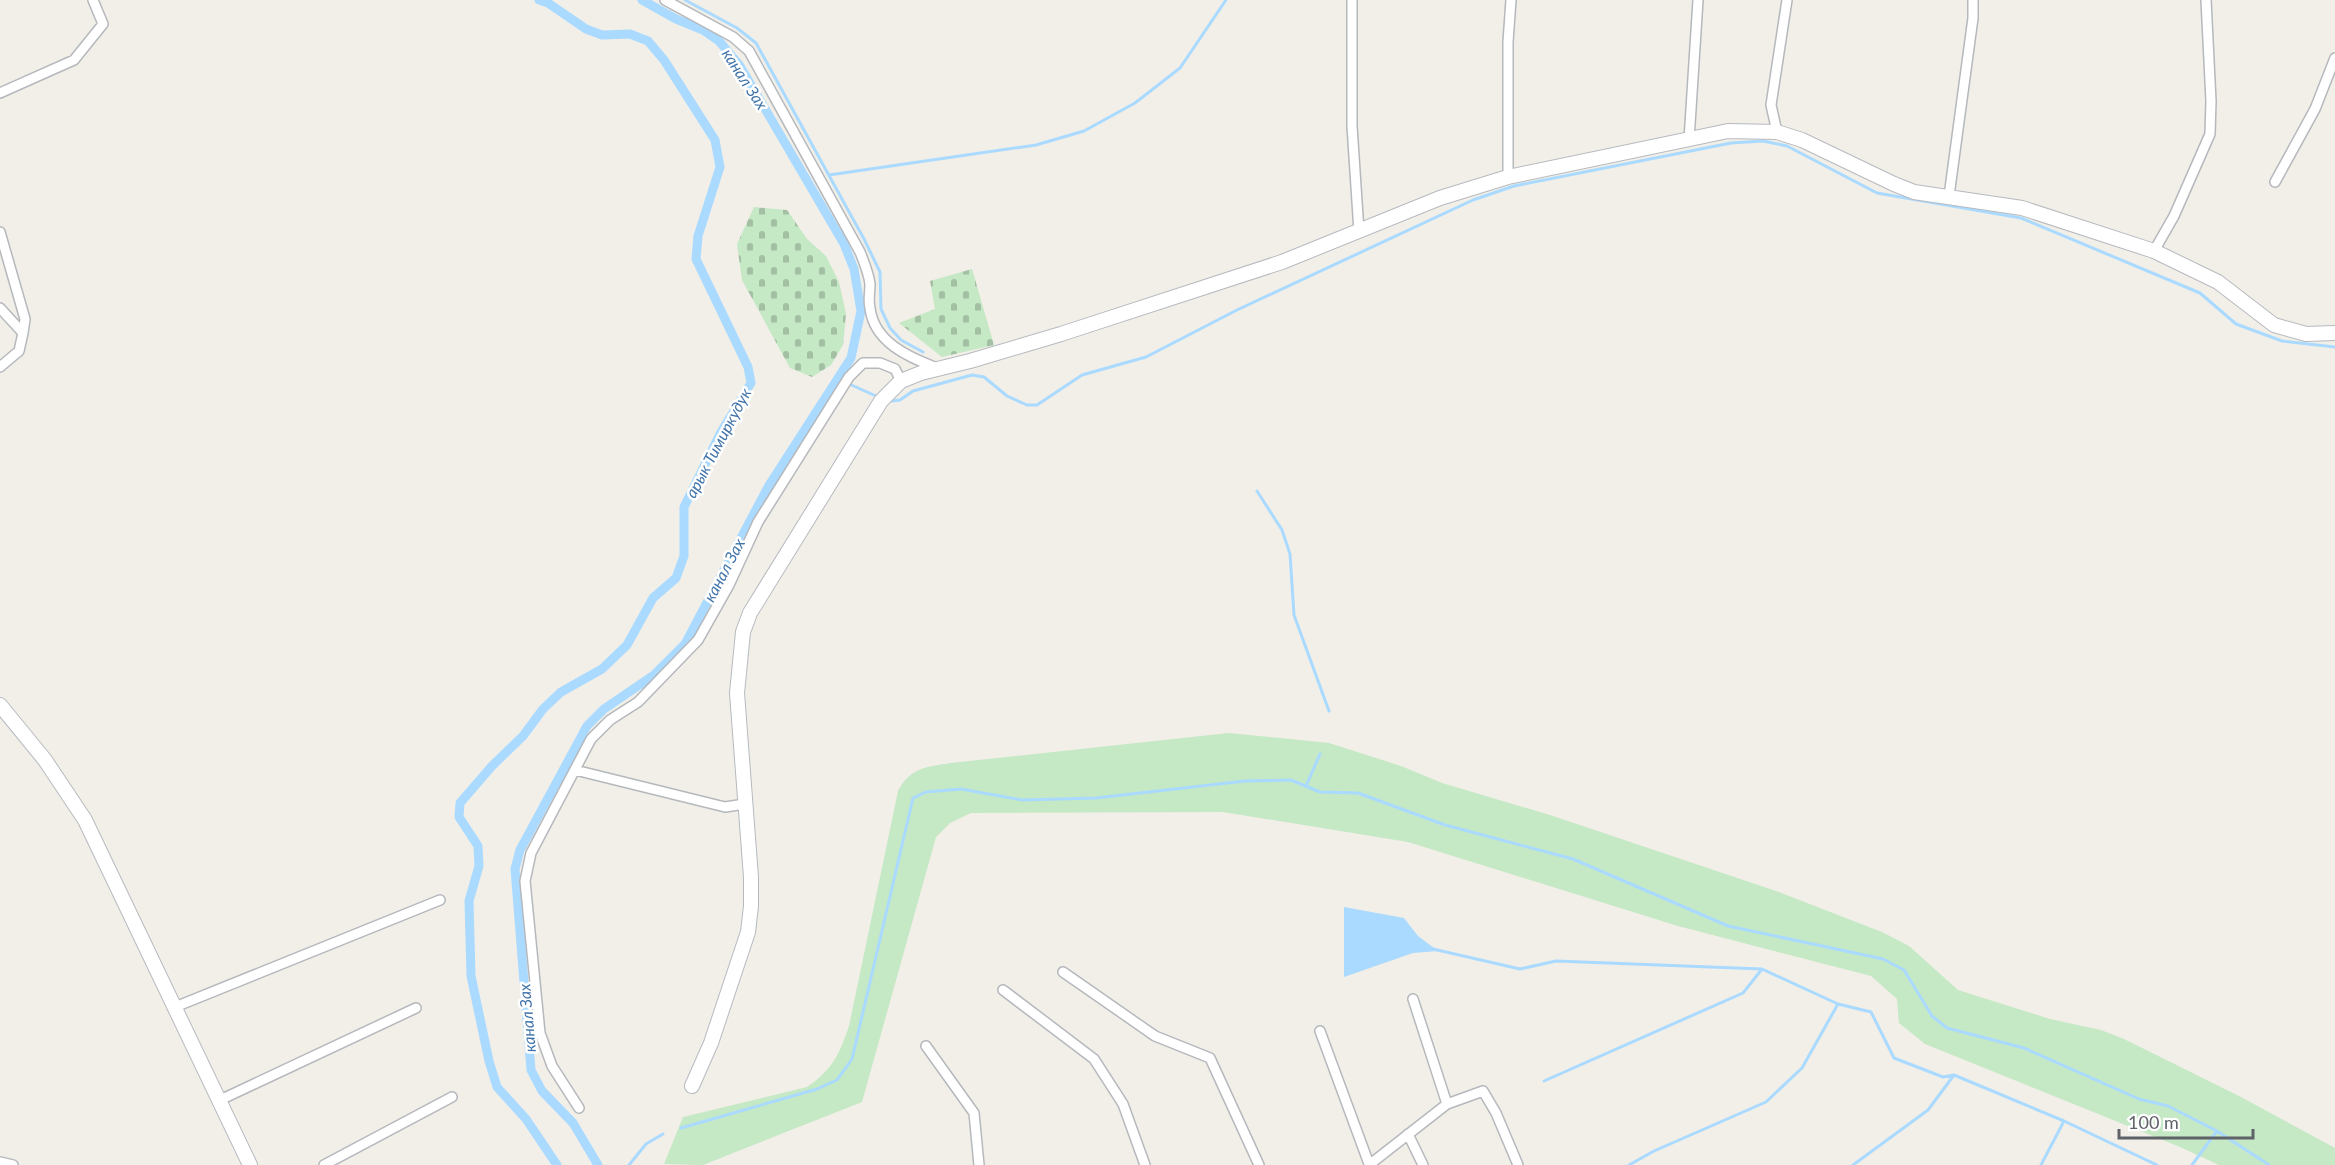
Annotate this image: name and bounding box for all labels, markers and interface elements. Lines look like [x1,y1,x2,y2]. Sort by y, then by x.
water label: канал Зах [719,45,772,113]
water label: арык Тимиркудук [681,385,755,501]
water label: канал Зах [699,534,748,605]
water label: канал Зах [514,982,539,1053]
scale bar [2119,1102,2252,1140]
text: 100 m [2128,1111,2179,1133]

